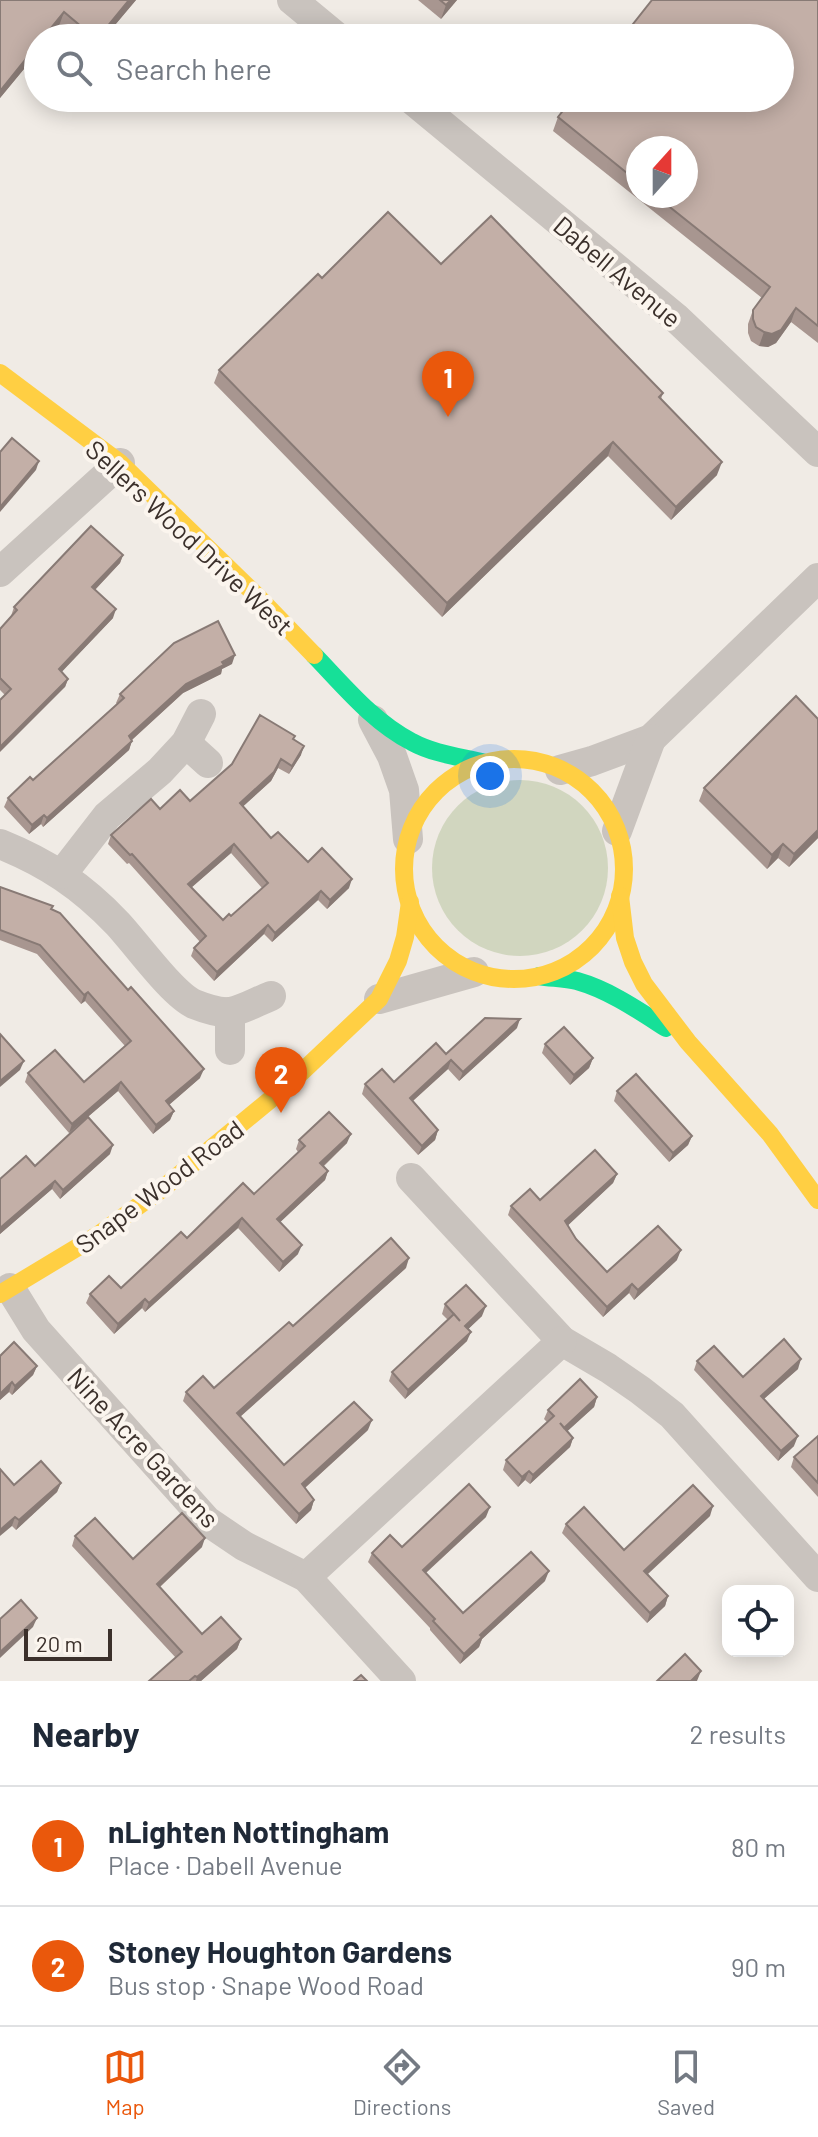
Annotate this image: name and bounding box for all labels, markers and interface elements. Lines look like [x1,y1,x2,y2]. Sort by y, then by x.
search box [24,24,794,112]
icon: search [52,46,96,90]
text: Search here [116,50,272,86]
north arrow [626,136,698,208]
street label: Dabell Avenue [548,209,688,333]
pin: 1 [422,351,474,417]
street label: Sellers Wood Drive West [80,433,300,641]
your location [470,756,510,796]
pin: 2 [255,1047,307,1113]
street label: Snape Wood Road [69,1113,249,1259]
street label: Nine Acre Gardens [62,1361,226,1533]
map controls [722,1585,794,1657]
button: locate [722,1585,794,1657]
scale bar [24,1625,112,1661]
text: 20 m [36,1630,83,1656]
text: Nearby [32,1713,140,1754]
text: 2 results [690,1718,786,1749]
text: nLighten Nottingham [108,1813,389,1849]
text: 1 [53,1831,63,1862]
text: 80 m [731,1831,786,1862]
text: Place · Dabell Avenue [108,1849,343,1880]
text: Stoney Houghton Gardens [108,1933,452,1969]
text: 2 [51,1951,65,1982]
text: 90 m [731,1951,786,1982]
text: Bus stop · Snape Wood Road [108,1969,424,2000]
tab: Map [103,2045,147,2119]
tab: Directions [353,2045,451,2119]
tab: Saved [657,2045,715,2119]

